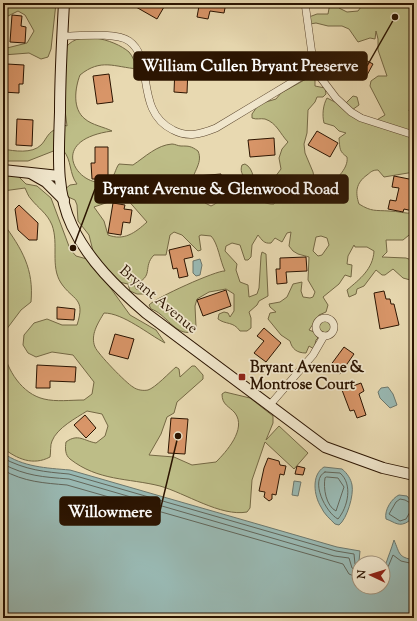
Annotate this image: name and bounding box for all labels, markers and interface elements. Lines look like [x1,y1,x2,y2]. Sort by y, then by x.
callout: William Cullen Bryant Preserve [134,52,367,80]
text: William Cullen Bryant Preserve [142,56,359,79]
callout: Bryant Avenue & Glenwood Road [95,175,348,203]
text: Bryant Avenue & Glenwood Road [103,179,340,202]
street label: Bryant Avenue [114,261,202,339]
place label: Bryant Avenue & Montrose Court [250,358,365,396]
marker: Bryant Avenue & Montrose Court [237,372,247,382]
callout: Willowmere [60,497,160,525]
text: Willowmere [68,502,153,525]
north arrow [351,555,391,595]
text: N [354,569,370,580]

